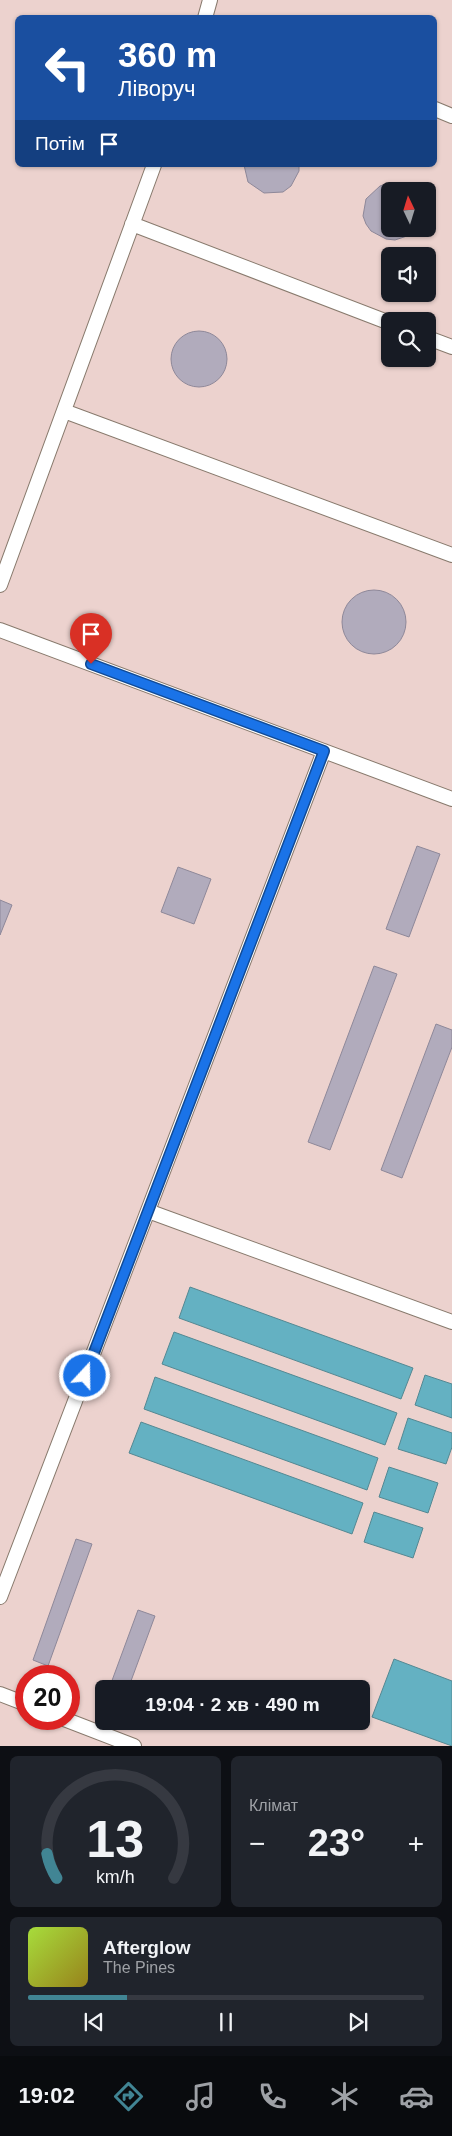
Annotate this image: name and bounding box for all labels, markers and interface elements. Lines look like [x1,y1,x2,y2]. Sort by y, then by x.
icon: left [35,35,100,100]
text: 360 m [118,35,217,74]
text: Ліворуч [118,76,195,101]
icon: arrive [95,130,123,158]
text: Потім [35,133,85,154]
north arrow [381,182,436,238]
map controls [381,182,436,367]
button: sound [381,247,436,302]
button: search [381,312,436,367]
pin [70,613,112,664]
icon: arrive [77,620,105,648]
position arrow [58,1349,110,1401]
speed limit sign: 20 [15,1665,80,1730]
text: 19:04 · 2 хв · 490 m [145,1694,320,1715]
text: Клімат [249,1797,298,1814]
text: 13 [87,1810,144,1868]
text: 23° [308,1822,365,1864]
text: − [249,1828,265,1859]
text: + [408,1828,424,1859]
text: km/h [96,1867,135,1887]
text: Afterglow [103,1937,191,1958]
text: The Pines [103,1959,175,1976]
icon: previous [80,2008,108,2036]
icon: pause [212,2008,240,2036]
icon: next [344,2008,372,2036]
icon: directions [111,2079,146,2114]
icon: music [183,2079,218,2114]
icon: phone [255,2079,290,2114]
icon: climate [327,2079,362,2114]
icon: car [399,2079,434,2114]
text: 19:02 [18,2083,75,2108]

